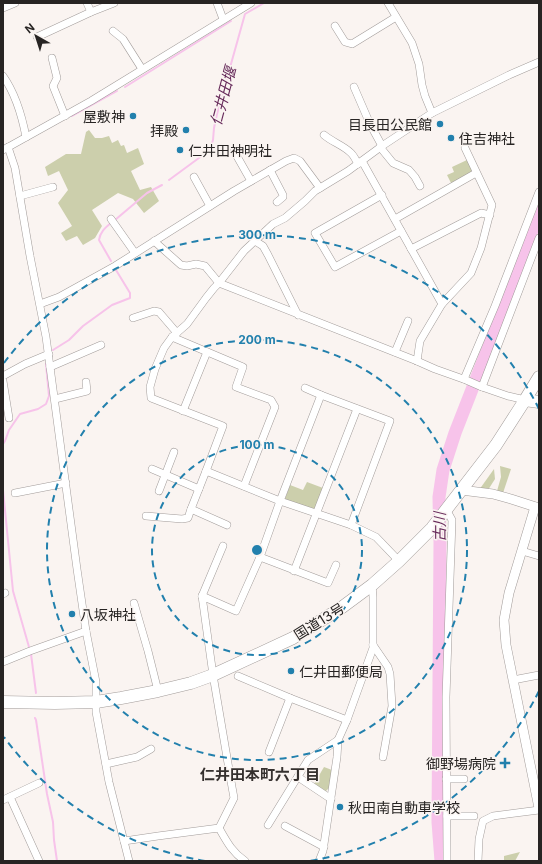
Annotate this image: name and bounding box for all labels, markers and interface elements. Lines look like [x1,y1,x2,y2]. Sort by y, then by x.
north arrow [16,16,56,56]
text: N [22,20,37,36]
water label: 仁井田堰 [206,62,241,127]
place label: 屋敷神 [83,108,125,125]
marker: 屋敷神 [128,111,138,121]
place label: 目長田公民館 [348,116,432,133]
marker: 目長田公民館 [435,119,445,129]
place label: 拝殿 [150,122,178,139]
marker: 拝殿 [181,125,191,135]
place label: 住吉神社 [459,130,515,147]
marker: 住吉神社 [446,133,456,143]
place label: 仁井田神明社 [188,142,272,159]
marker: 仁井田神明社 [175,145,185,155]
text: 300 m [238,227,276,242]
text: 200 m [238,332,276,347]
text: 100 m [239,437,275,452]
water label: 古川 [430,510,449,542]
centre of rings [250,543,264,557]
street label: 国道13号 [291,599,347,643]
place label: 八坂神社 [80,606,136,623]
marker: 八坂神社 [67,609,77,619]
place label: 仁井田郵便局 [299,663,383,680]
marker: 仁井田郵便局 [286,666,296,676]
place label: 御野場病院 [426,755,496,772]
marker: 御野場病院 [499,757,511,769]
district label: 仁井田本町六丁目 [200,765,320,784]
place label: 秋田南自動車学校 [348,799,460,816]
marker: 秋田南自動車学校 [335,802,345,812]

